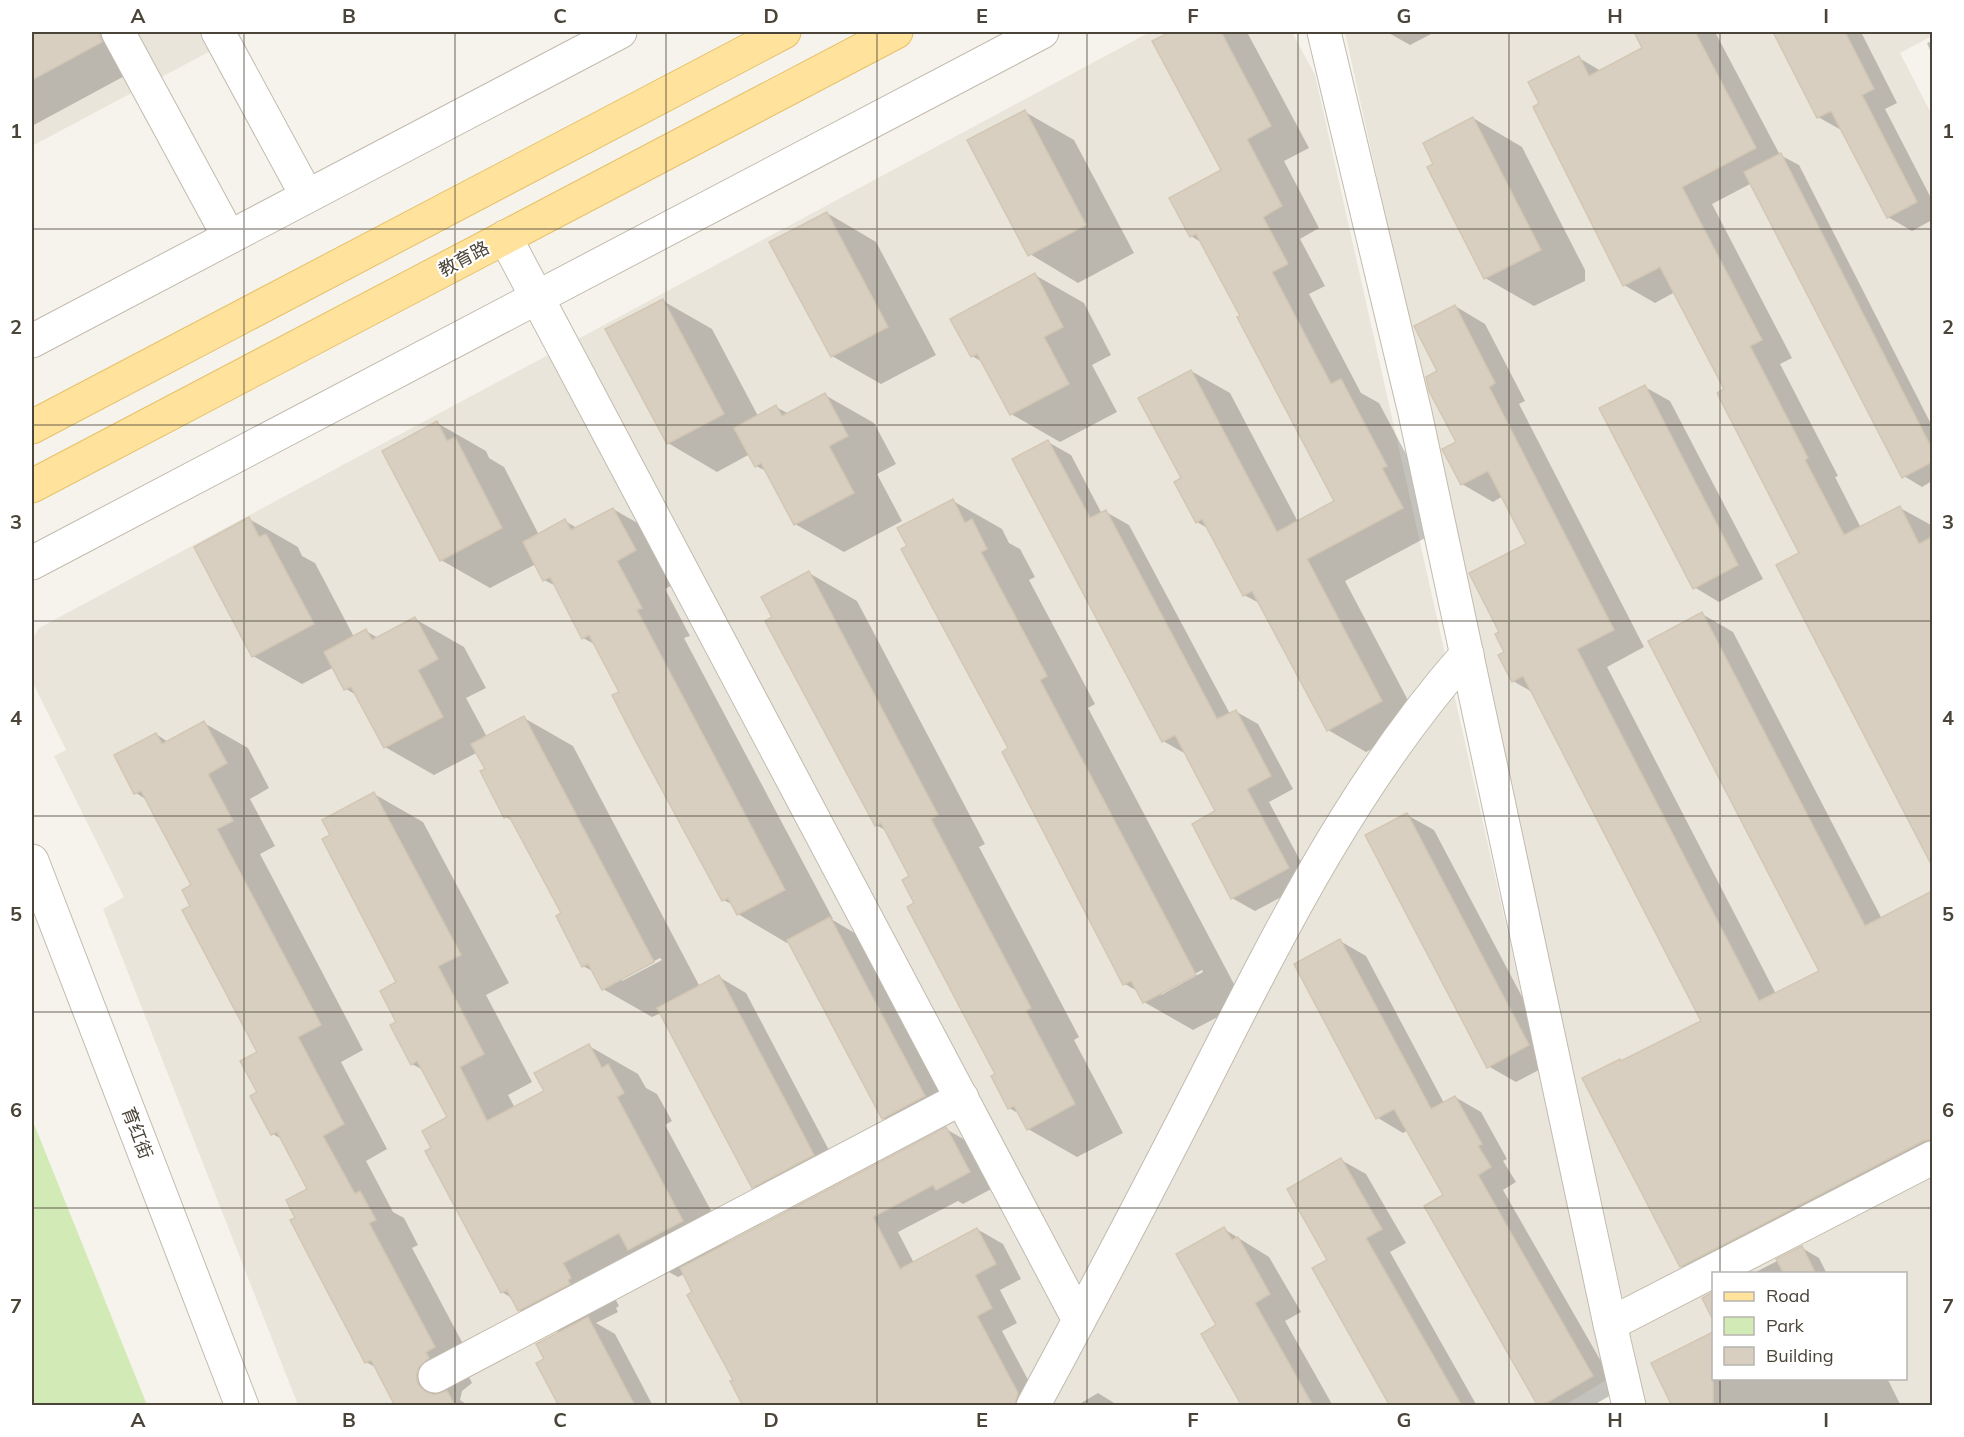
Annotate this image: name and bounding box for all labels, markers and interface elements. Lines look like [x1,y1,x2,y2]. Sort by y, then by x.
text: A [131,3,146,28]
text: B [342,3,356,28]
text: C [553,3,567,28]
text: D [763,3,779,28]
text: E [976,3,988,28]
text: F [1187,3,1199,28]
text: G [1397,3,1411,28]
text: H [1607,3,1623,28]
text: I [1823,3,1829,28]
text: 1 [10,118,22,143]
text: 1 [1942,118,1954,143]
street label: 教育路 [435,236,493,281]
text: 2 [10,314,22,339]
text: 2 [1942,314,1954,339]
text: 3 [10,509,22,534]
text: 3 [1942,509,1954,534]
text: 4 [10,705,22,730]
text: 4 [1942,705,1954,730]
text: 5 [10,901,22,926]
text: 5 [1942,901,1954,926]
text: 6 [10,1097,22,1122]
text: 6 [1942,1097,1954,1122]
street label: 育红街 [117,1103,158,1162]
legend [1712,1272,1907,1380]
text: Road [1766,1284,1810,1307]
text: 7 [10,1293,22,1318]
text: 7 [1942,1293,1954,1318]
text: Park [1766,1314,1805,1337]
text: Building [1766,1344,1834,1367]
text: A [131,1407,146,1432]
text: B [342,1407,356,1432]
text: C [553,1407,567,1432]
text: D [763,1407,779,1432]
text: E [976,1407,988,1432]
text: F [1187,1407,1199,1432]
text: G [1397,1407,1411,1432]
text: H [1607,1407,1623,1432]
text: I [1823,1407,1829,1432]

